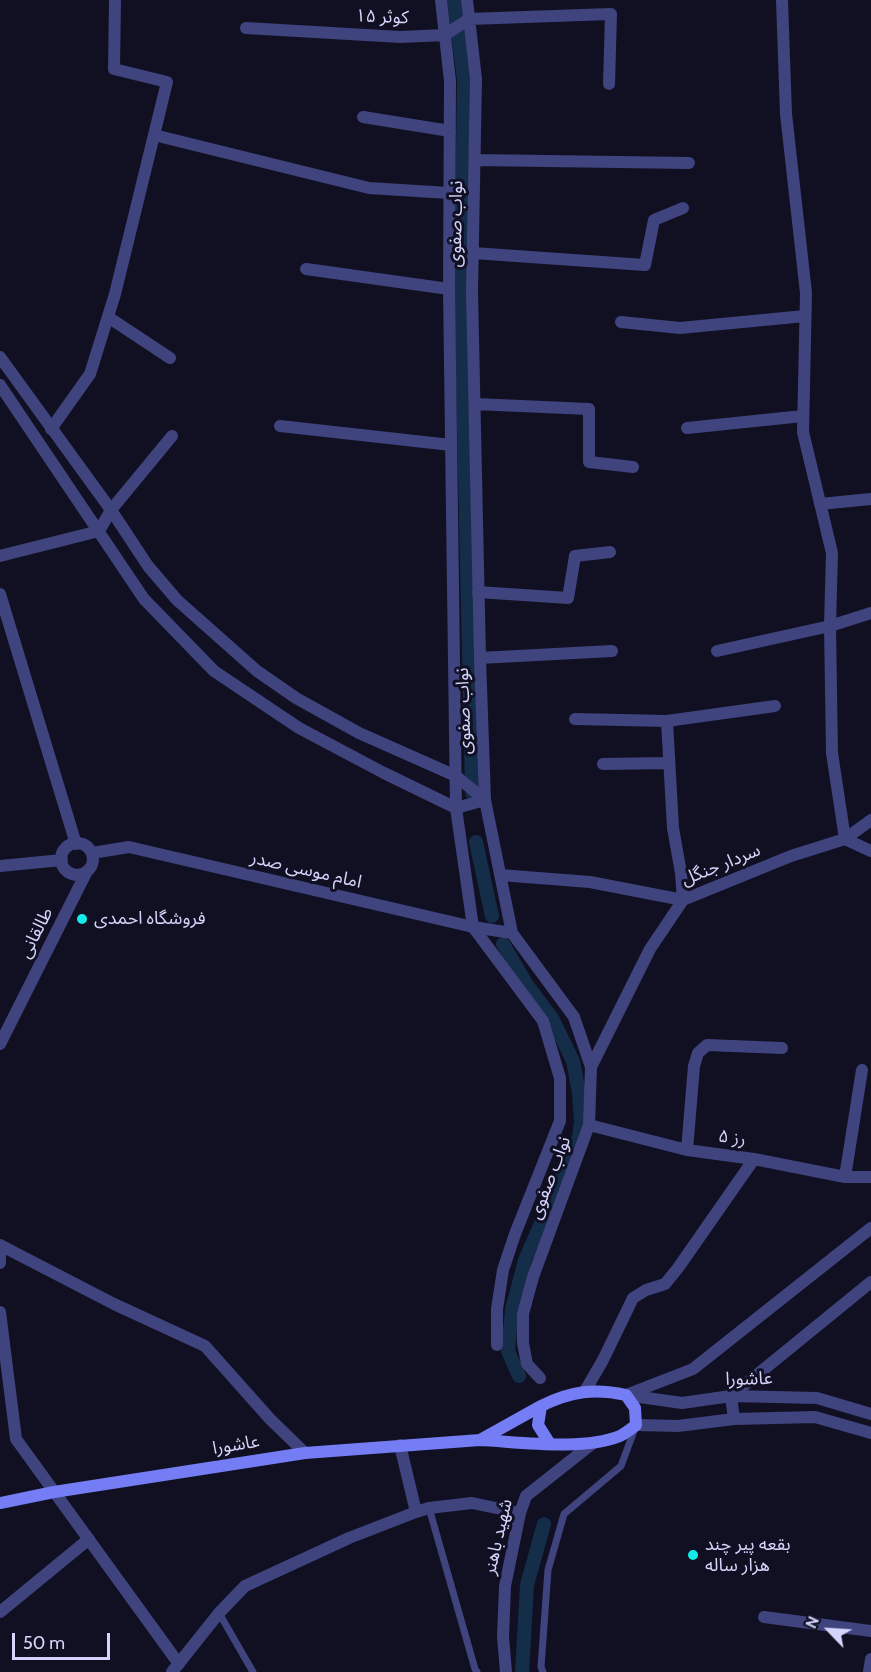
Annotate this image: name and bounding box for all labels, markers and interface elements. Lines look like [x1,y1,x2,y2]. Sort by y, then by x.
street label: کوثر ۱۵ [355,5,409,29]
street label: نواب صفوی [444,180,468,268]
street label: نواب صفوی [452,667,476,755]
street label: سردار جنگل [678,839,764,891]
street label: امام موسی صدر [248,847,364,893]
street label: طالقانی [14,904,58,962]
place label: فروشگاه احمدی [94,908,206,930]
marker: فروشگاه احمدی [75,912,89,926]
street label: رز ۵ [717,1126,747,1150]
street label: نواب صفوی [524,1134,576,1222]
street label: عاشورا [725,1368,773,1390]
street label: عاشورا [211,1431,261,1459]
street label: شهید باهنر [479,1497,517,1577]
place label: بقعه پیر چند هزار ساله [705,1534,791,1576]
marker: بقعه پیر چند هزار ساله [686,1548,700,1562]
north arrow [799,1600,859,1660]
text: N [801,1613,823,1631]
scale bar [15,1621,112,1659]
text: 50 m [23,1632,65,1654]

